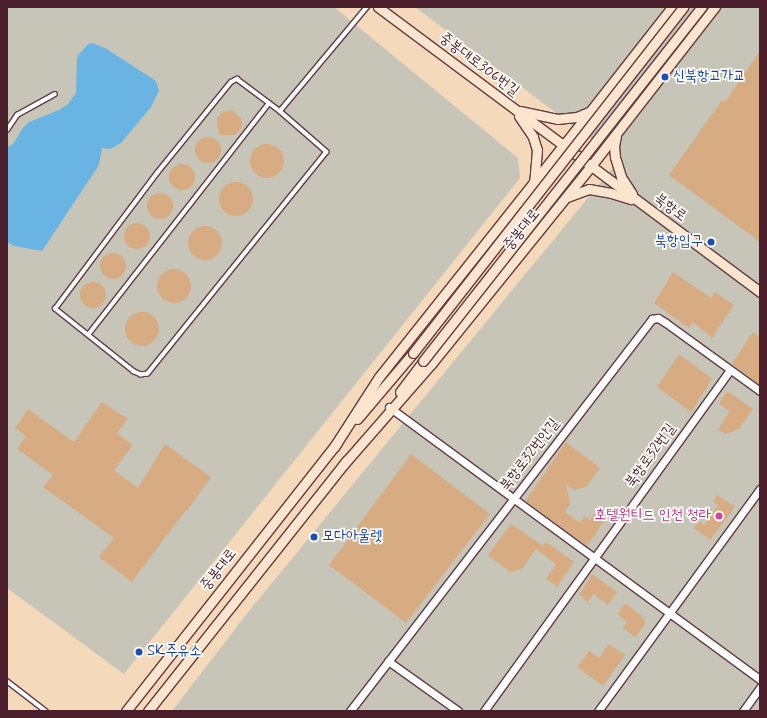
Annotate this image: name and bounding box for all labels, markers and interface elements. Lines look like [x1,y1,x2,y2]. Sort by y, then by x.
street label: 중봉대로306번길 [436,29,522,101]
place label: 신북항고가교 [673,68,745,86]
marker: 신북항고가교 [660,72,670,82]
street label: 북항로 [650,190,690,226]
street label: 중봉대로 [500,206,544,254]
place label: 북항입구 [655,233,703,251]
marker: 북항입구 [706,237,716,247]
street label: 북항로32번안길 [496,415,564,495]
street label: 북항로32번길 [622,421,680,491]
place label: 호텔원티드 인천 청라 [594,507,711,525]
marker: 호텔원티드 인천 청라 [714,511,724,521]
place label: 모다아울렛 [322,528,382,546]
marker: 모다아울렛 [309,532,319,542]
street label: 중봉대로 [197,545,241,595]
place label: SK주유소 [147,643,202,661]
marker: SK주유소 [134,647,144,657]

